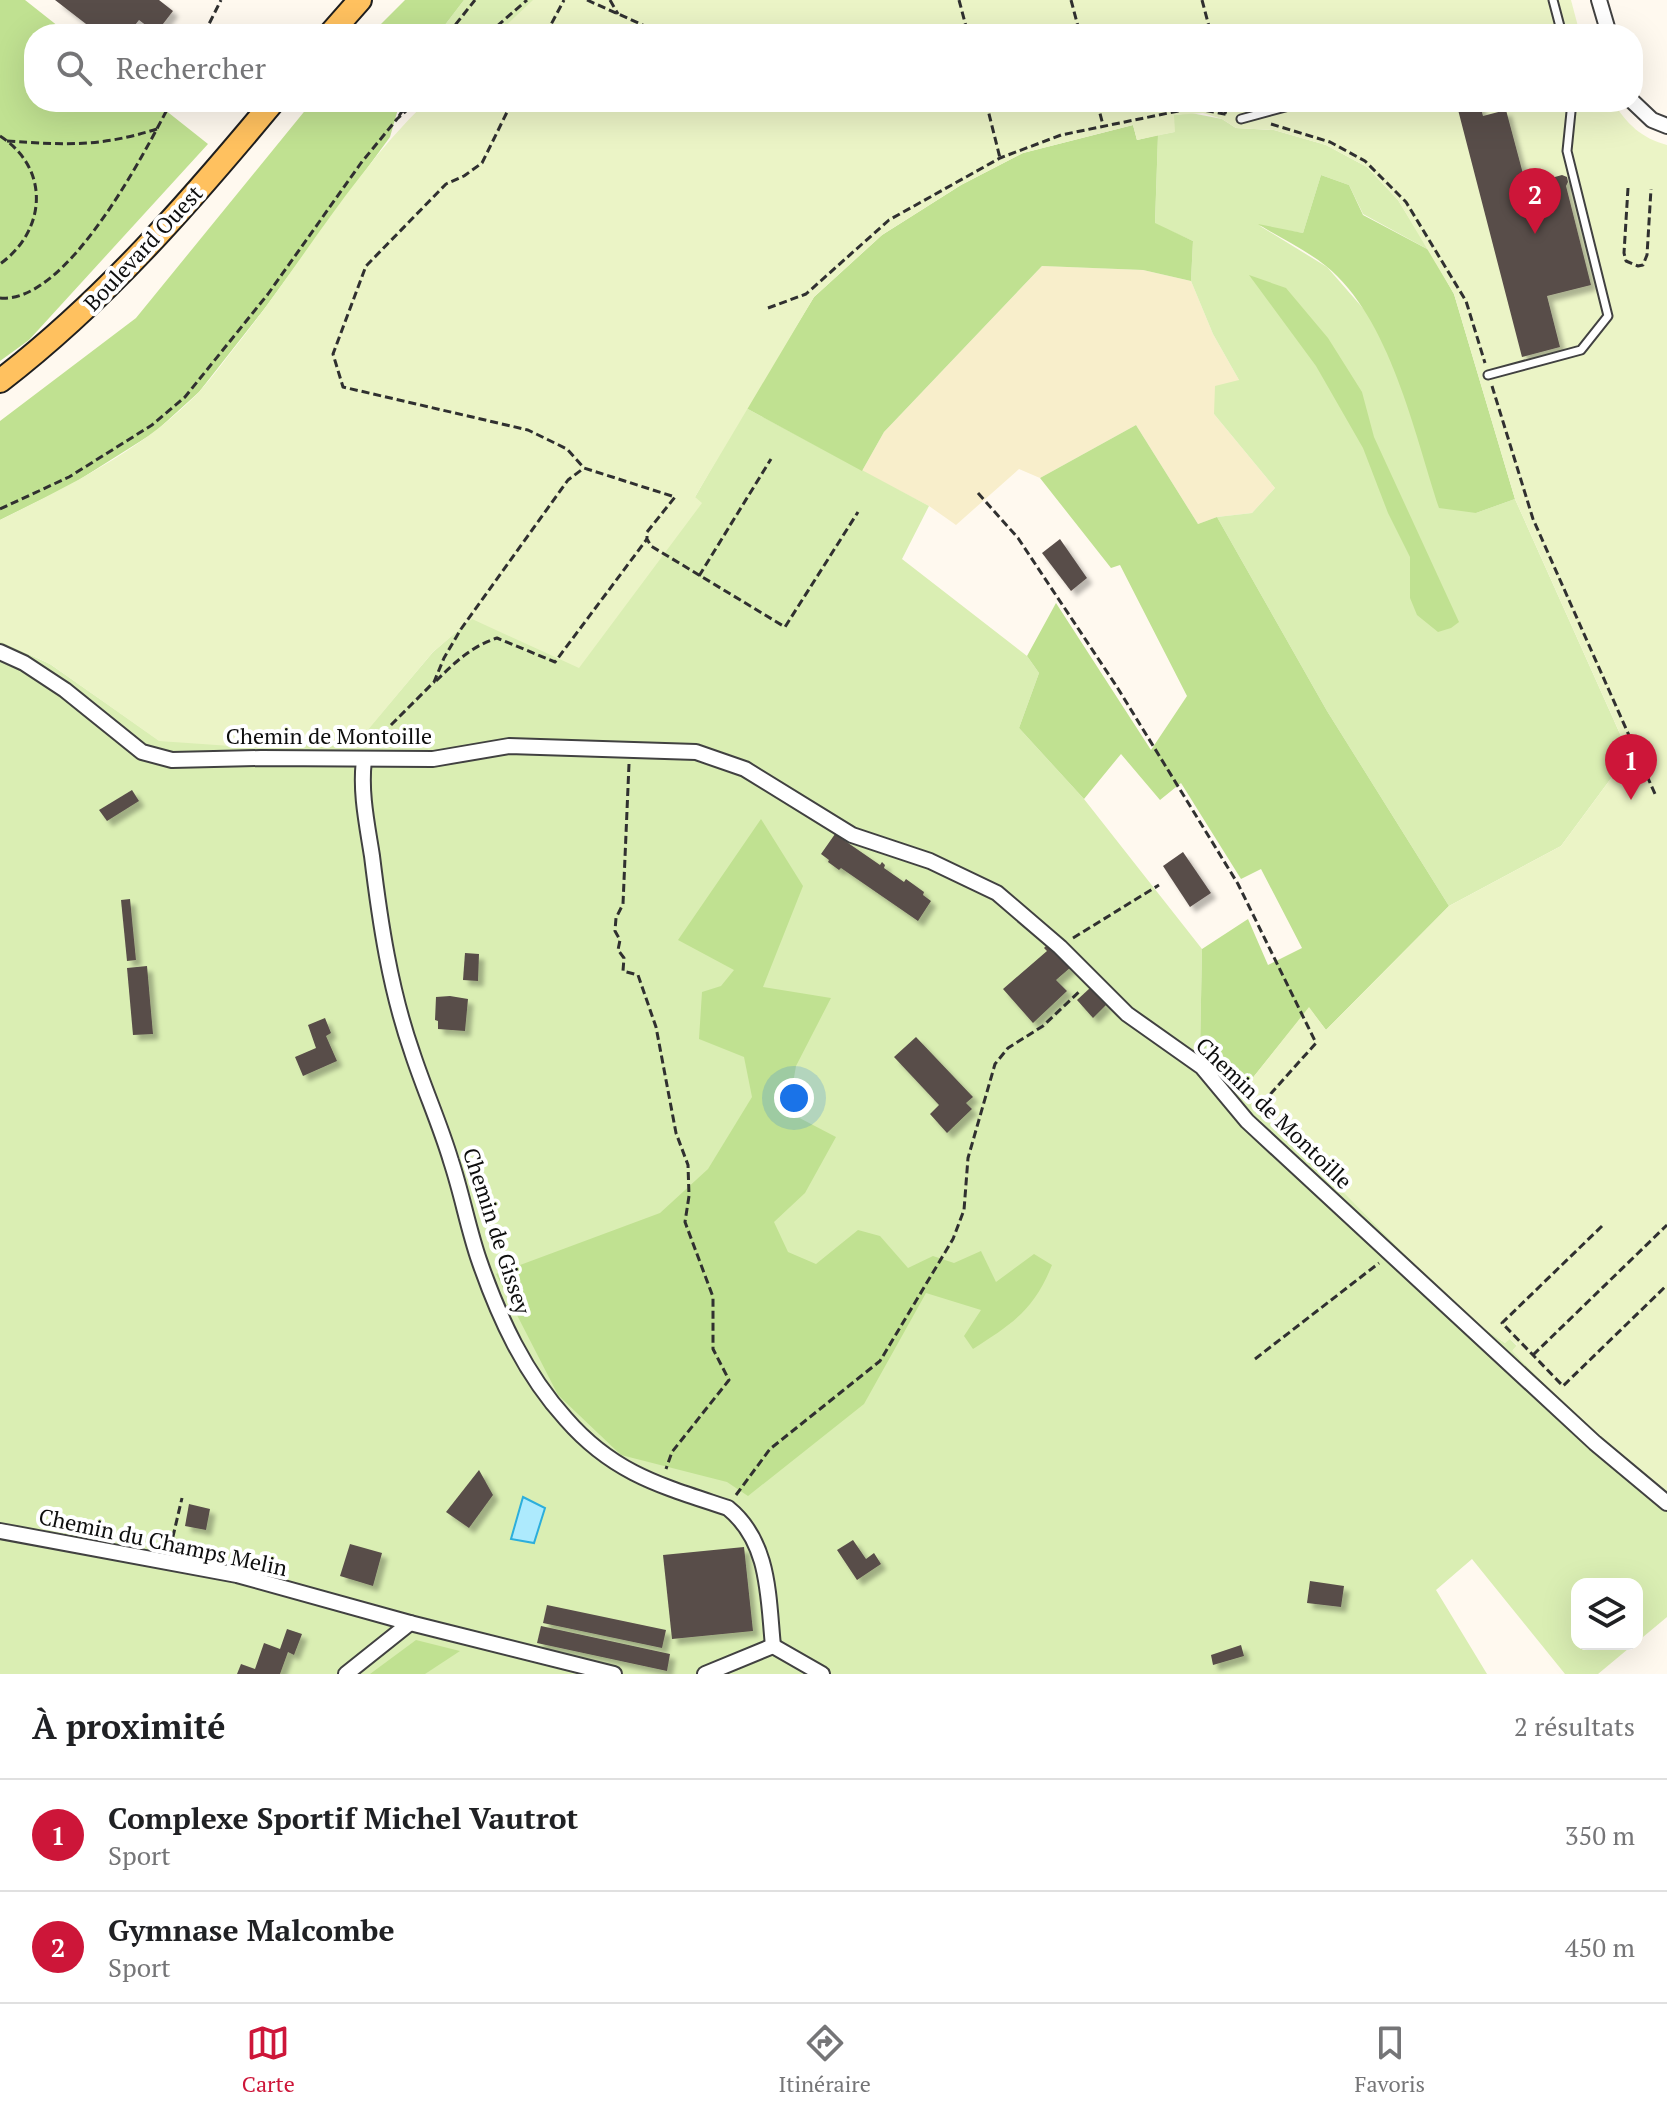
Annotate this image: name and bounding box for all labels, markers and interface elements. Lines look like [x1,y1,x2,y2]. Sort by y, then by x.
search box [24,24,1643,112]
icon: search [52,46,96,90]
text: Rechercher [116,48,266,88]
pin: 2 [1509,168,1561,234]
street label: Boulevard Ouest [77,179,208,317]
street label: Chemin de Montoille [226,721,432,750]
pin: 1 [1605,734,1657,800]
street label: Chemin de Montoille [1190,1031,1359,1195]
your location [774,1078,814,1118]
street label: Chemin de Gissey [457,1144,538,1319]
street label: Chemin du Champs Melin [36,1501,290,1582]
map controls [1571,1578,1643,1650]
button: layers [1571,1578,1643,1650]
text: À proximité [32,1704,226,1749]
text: 2 résultats [1514,1709,1635,1743]
text: Complexe Sportif Michel Vautrot [108,1798,578,1838]
text: 1 [51,1818,65,1852]
text: 350 m [1565,1818,1635,1852]
text: Sport [108,1838,171,1872]
text: Gymnase Malcombe [108,1910,395,1950]
text: 2 [51,1930,65,1964]
text: 450 m [1565,1930,1635,1964]
text: Sport [108,1950,171,1984]
tab: Carte [242,2021,295,2098]
tab: Itinéraire [779,2021,871,2098]
tab: Favoris [1355,2021,1425,2098]

